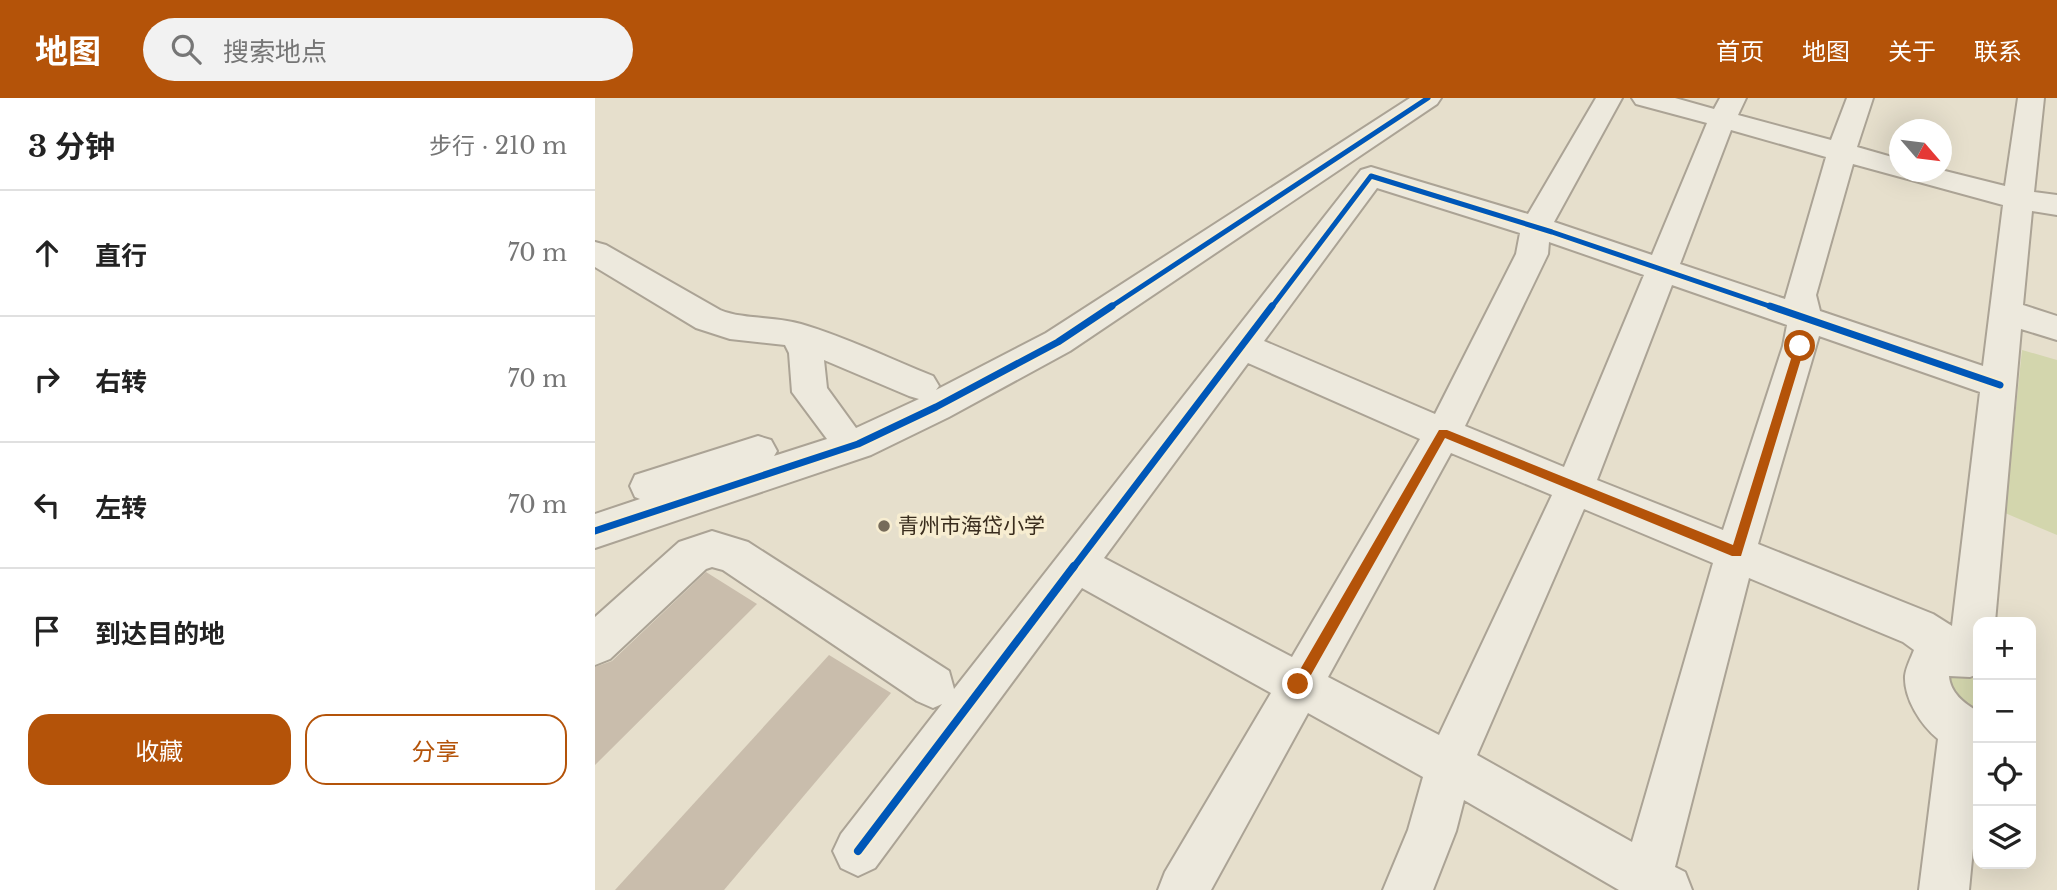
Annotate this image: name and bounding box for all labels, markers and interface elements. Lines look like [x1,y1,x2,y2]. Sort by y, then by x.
search box [143,18,633,81]
icon: search [167,30,205,68]
text: 地图 [35,31,101,72]
text: 搜索地点 [223,36,327,68]
text: 首页 [1716,37,1764,66]
text: 地图 [1802,37,1850,66]
text: 关于 [1888,37,1936,66]
text: 联系 [1974,37,2022,66]
north arrow [1889,119,1952,182]
text: 3 分钟 [28,128,115,165]
text: 步行 · 210 m [429,132,567,160]
icon: ahead [28,234,66,272]
text: 70 m [508,239,567,267]
text: 直行 [95,240,147,272]
route start [1784,330,1815,361]
icon: right [28,360,66,398]
text: 70 m [508,365,567,393]
text: 右转 [95,366,147,398]
icon: left [28,486,66,524]
text: 70 m [508,491,567,519]
text: 左转 [95,492,147,524]
place label: 青州市海岱小学 [898,513,1045,539]
marker: 青州市海岱小学 [876,518,892,534]
icon: arrive [28,612,66,650]
map controls [1973,617,2036,869]
button: + [1973,617,2036,680]
text: 到达目的地 [95,618,225,650]
route end [1282,668,1313,699]
button: − [1973,680,2036,743]
button: 收藏 [28,714,291,785]
button: 分享 [305,714,567,785]
button: locate [1973,743,2036,806]
button: layers [1973,806,2036,869]

